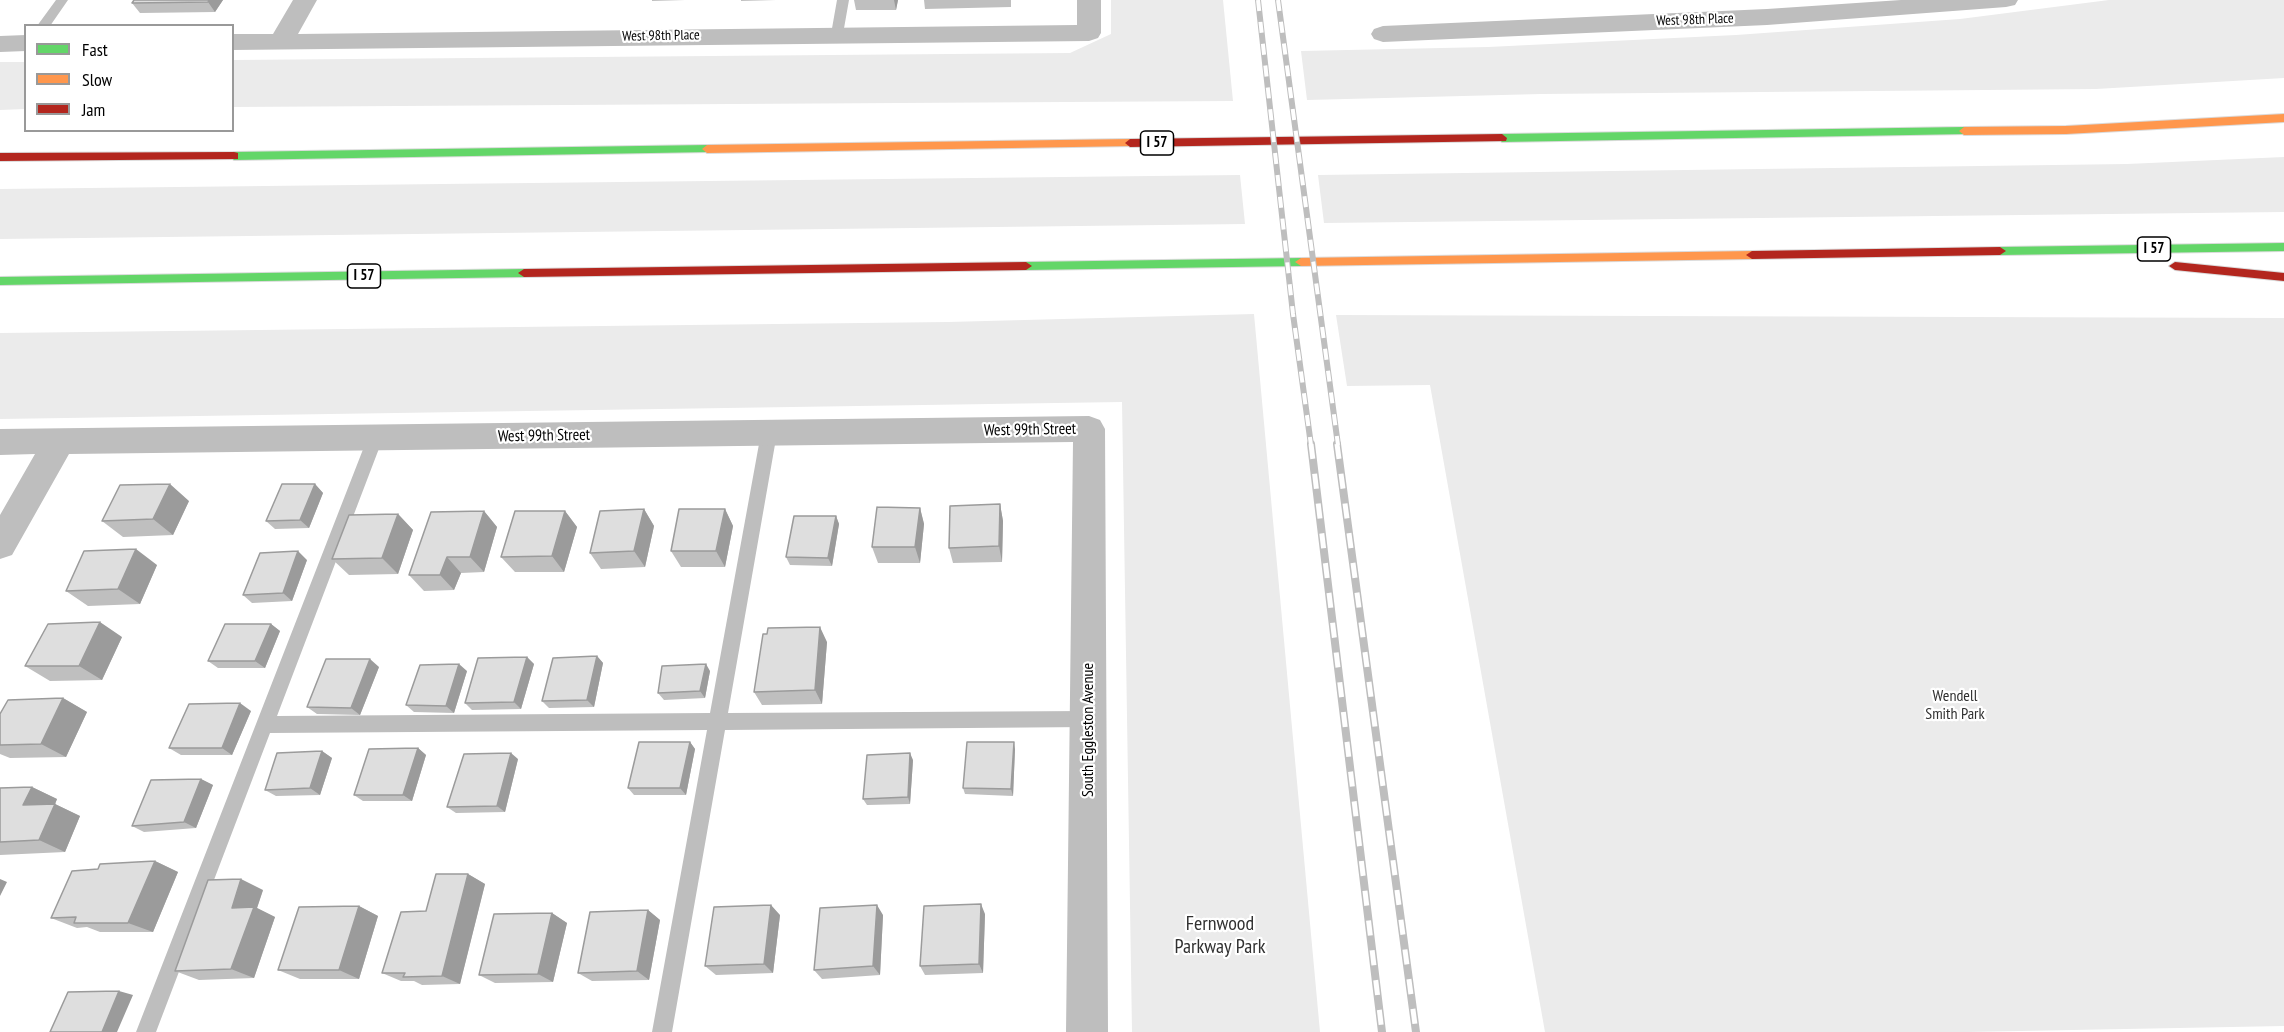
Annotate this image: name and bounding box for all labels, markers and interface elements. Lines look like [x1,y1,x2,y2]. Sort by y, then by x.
street label: West 98th Place [1656,10,1734,30]
legend [24,24,234,132]
street label: West 98th Place [622,27,700,45]
text: Fast [82,38,108,61]
text: Slow [82,68,112,91]
text: Jam [82,98,105,121]
road number: I 57 [1140,131,1174,155]
road number: I 57 [2138,237,2170,261]
road number: I 57 [348,264,380,288]
street label: West 99th Street [984,420,1076,440]
street label: West 99th Street [498,426,590,446]
street label: South Eggleston Avenue [1078,663,1098,797]
park label: Wendell Smith Park [1925,686,1985,724]
park label: Fernwood Parkway Park [1175,912,1265,959]

